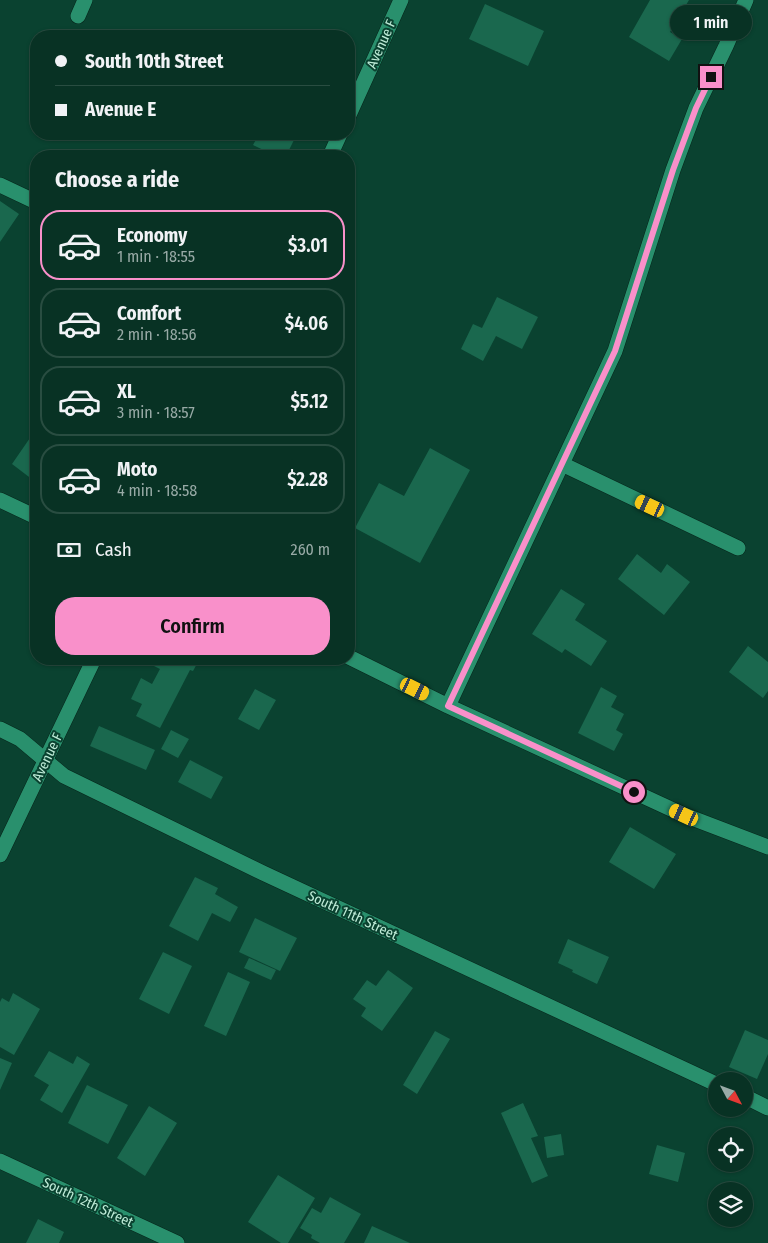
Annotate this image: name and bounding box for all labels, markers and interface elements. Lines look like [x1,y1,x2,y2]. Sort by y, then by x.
callout: 1 min [670,5,752,40]
text: 1 min [694,13,728,32]
street label: Avenue F [363,17,400,71]
text: South 10th Street [85,50,223,73]
route end [700,66,722,88]
text: Avenue E [85,98,156,121]
text: Choose a ride [55,166,179,193]
icon: car [57,223,102,268]
text: Economy [117,224,187,247]
text: $3.01 [288,234,328,257]
text: 1 min · 18:55 [117,247,195,266]
icon: car [57,301,102,346]
text: Comfort [117,302,181,325]
text: $4.06 [285,312,328,335]
text: 2 min · 18:56 [117,325,196,344]
icon: car [57,379,102,424]
text: XL [117,380,136,403]
text: $5.12 [290,390,328,413]
text: 3 min · 18:57 [117,403,195,422]
icon: car [57,457,102,502]
text: Moto [117,458,157,481]
text: $2.28 [287,468,328,491]
text: 4 min · 18:58 [117,481,197,500]
car [633,493,666,519]
icon: cash [55,536,83,564]
text: Cash [95,538,132,561]
text: 260 m [291,540,330,559]
button: Confirm [55,597,330,655]
car [398,676,431,702]
street label: Avenue F [29,730,66,784]
route start [623,781,645,803]
car [667,802,700,828]
street label: South 11th Street [305,887,401,944]
north arrow [708,1072,752,1118]
map controls [708,1072,753,1227]
button: locate [708,1127,753,1172]
street label: South 12th Street [40,1174,136,1231]
button: layers [708,1182,753,1227]

